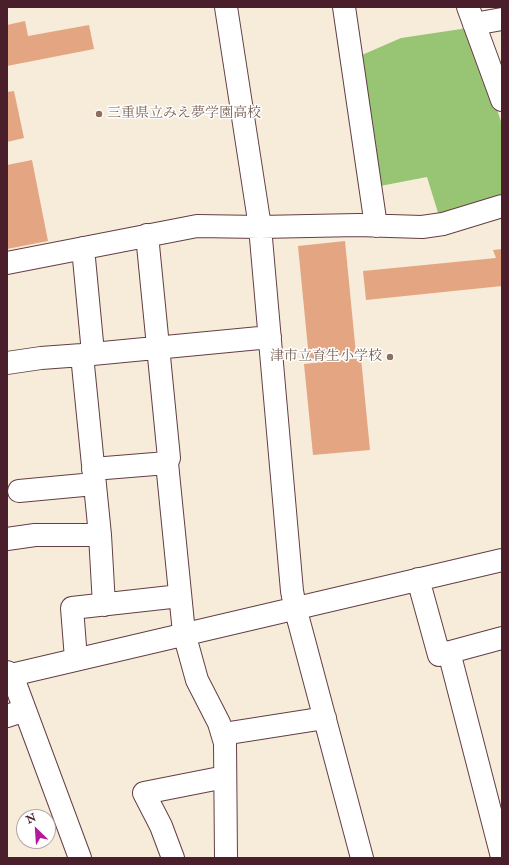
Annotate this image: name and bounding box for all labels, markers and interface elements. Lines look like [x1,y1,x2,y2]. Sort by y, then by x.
place label: 三重県立みえ夢学園高校 [107,106,261,122]
marker: 三重県立みえ夢学園高校 [94,109,104,119]
place label: 津市立育生小学校 [270,349,382,365]
marker: 津市立育生小学校 [385,352,395,362]
north arrow [16,809,56,849]
text: N [24,811,39,827]

